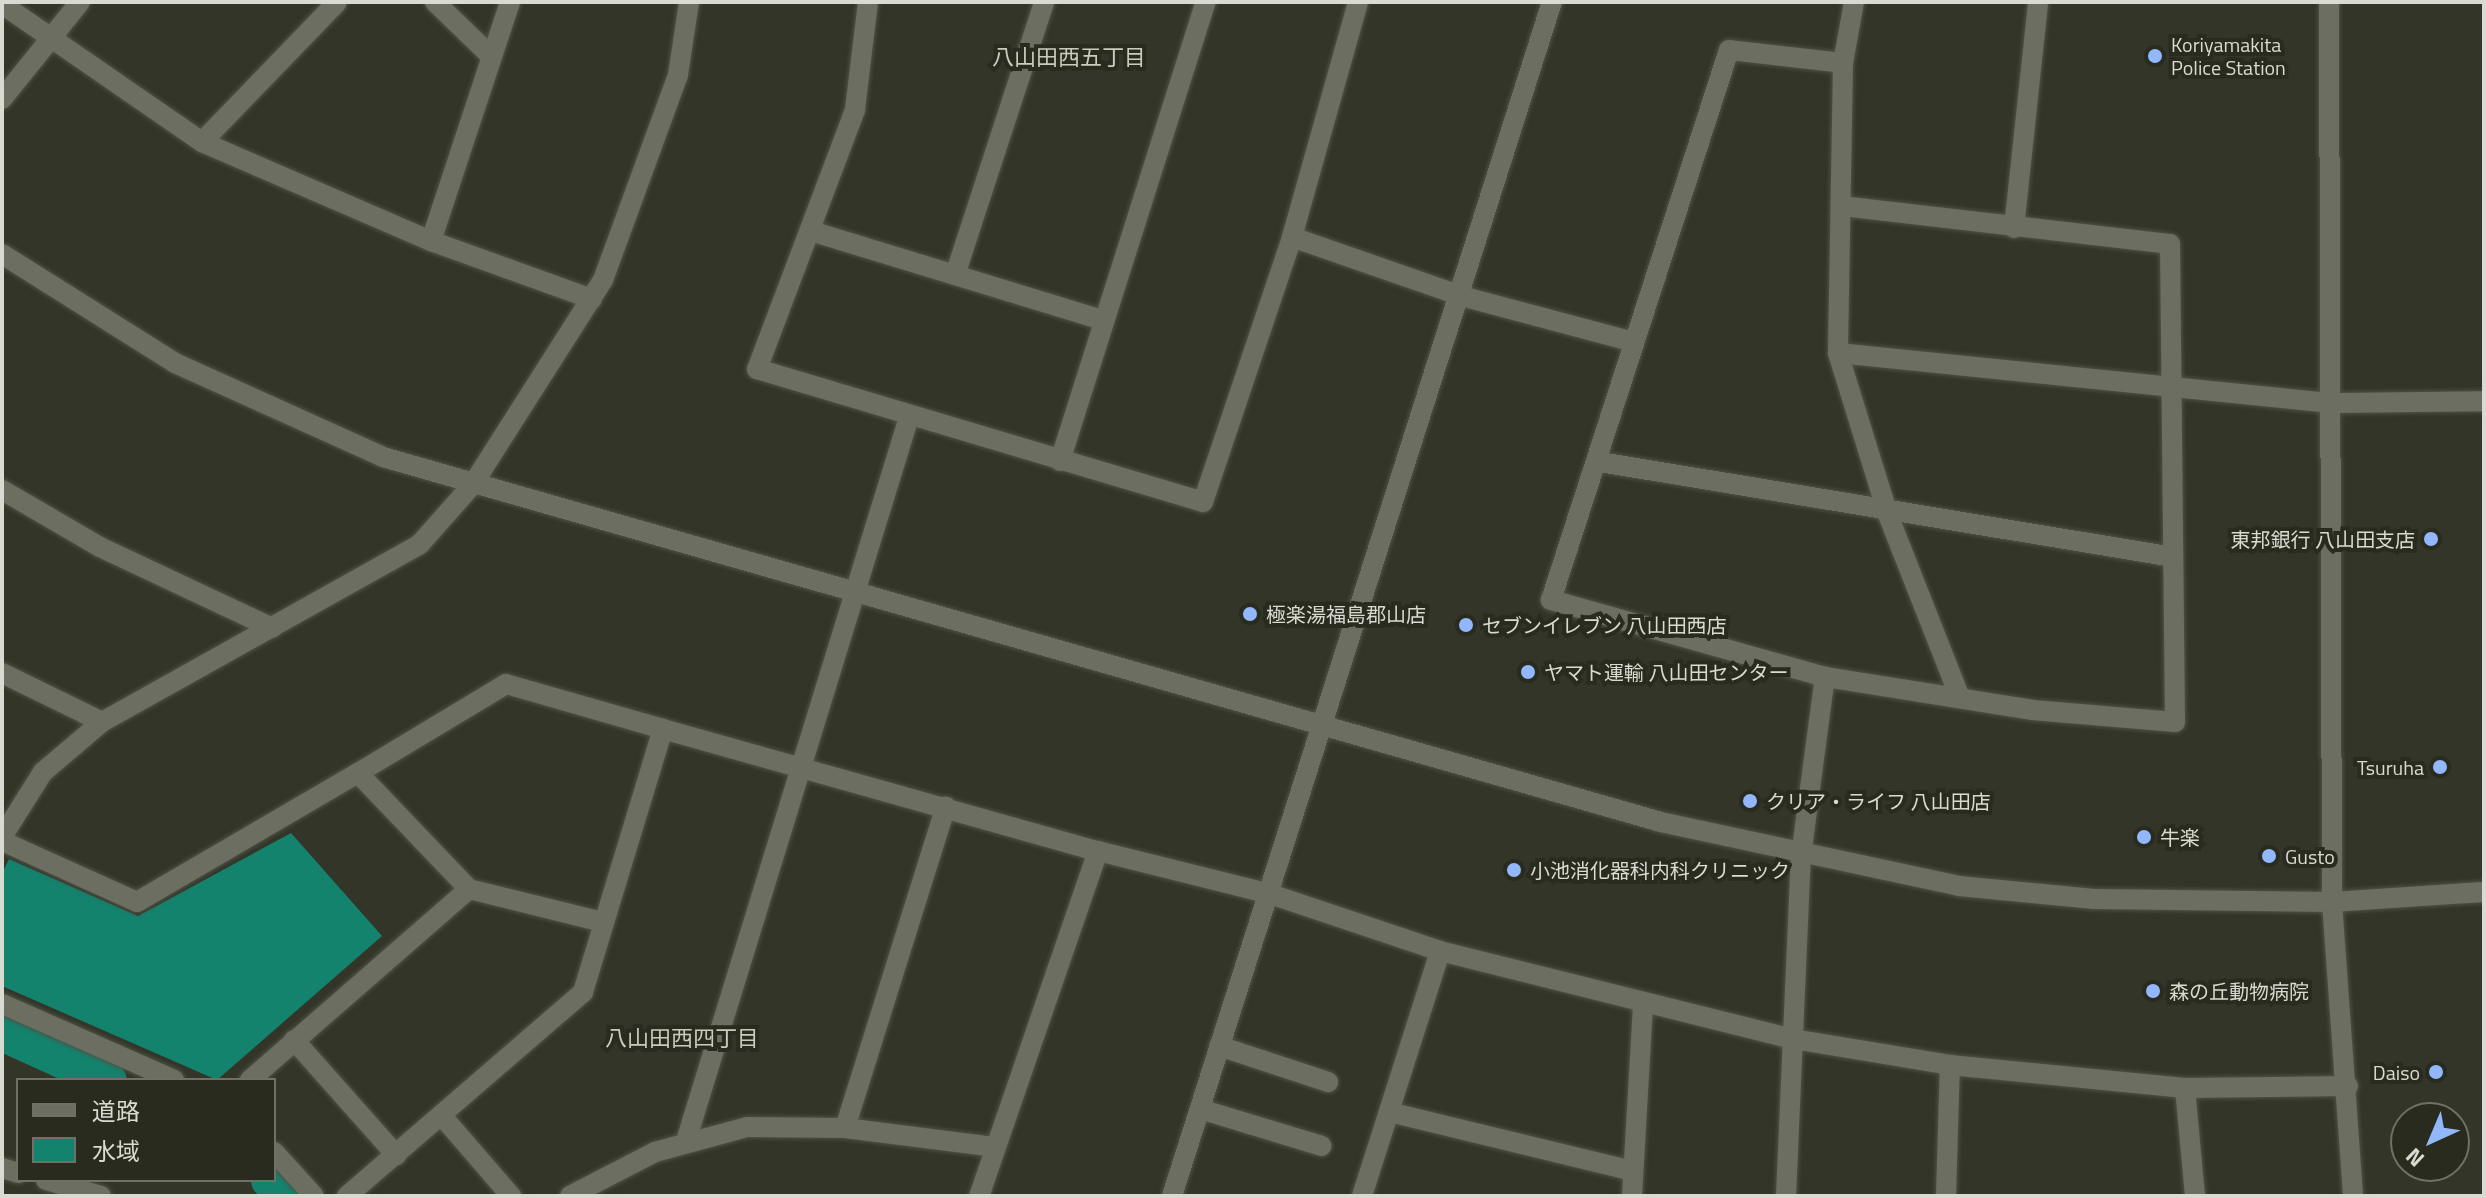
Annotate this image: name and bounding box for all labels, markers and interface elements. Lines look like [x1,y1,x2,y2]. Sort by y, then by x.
place label: Koriyamakita Police Station [2171,32,2286,79]
district label: 八山田西五丁目 [992,45,1146,71]
marker: Koriyamakita Police Station [2146,47,2164,65]
place label: 東邦銀行 八山田支店 [2231,527,2415,551]
marker: 東邦銀行 八山田支店 [2422,530,2440,548]
place label: 極楽湯福島郡山店 [1266,602,1426,626]
marker: 極楽湯福島郡山店 [1241,605,1259,623]
place label: セブンイレブン 八山田西店 [1482,613,1726,637]
marker: セブンイレブン 八山田西店 [1457,616,1475,634]
place label: ヤマト運輸 八山田センター [1544,660,1788,684]
marker: ヤマト運輸 八山田センター [1519,663,1537,681]
place label: Tsuruha [2357,755,2424,779]
marker: Tsuruha [2431,758,2449,776]
place label: クリア・ライフ 八山田店 [1766,789,1990,813]
marker: クリア・ライフ 八山田店 [1741,792,1759,810]
place label: 牛楽 [2160,825,2200,849]
marker: 牛楽 [2135,828,2153,846]
place label: Gusto [2285,844,2335,868]
marker: Gusto [2260,847,2278,865]
place label: 小池消化器科内科クリニック [1530,858,1790,882]
marker: 小池消化器科内科クリニック [1505,861,1523,879]
place label: 森の丘動物病院 [2169,979,2309,1003]
marker: 森の丘動物病院 [2144,982,2162,1000]
district label: 八山田西四丁目 [605,1026,759,1052]
place label: Daiso [2373,1060,2420,1084]
marker: Daiso [2427,1063,2445,1081]
legend [16,1078,276,1182]
text: 道路 [92,1093,140,1129]
north arrow [2390,1102,2470,1182]
text: 水域 [92,1133,140,1169]
text: N [2397,1140,2432,1175]

